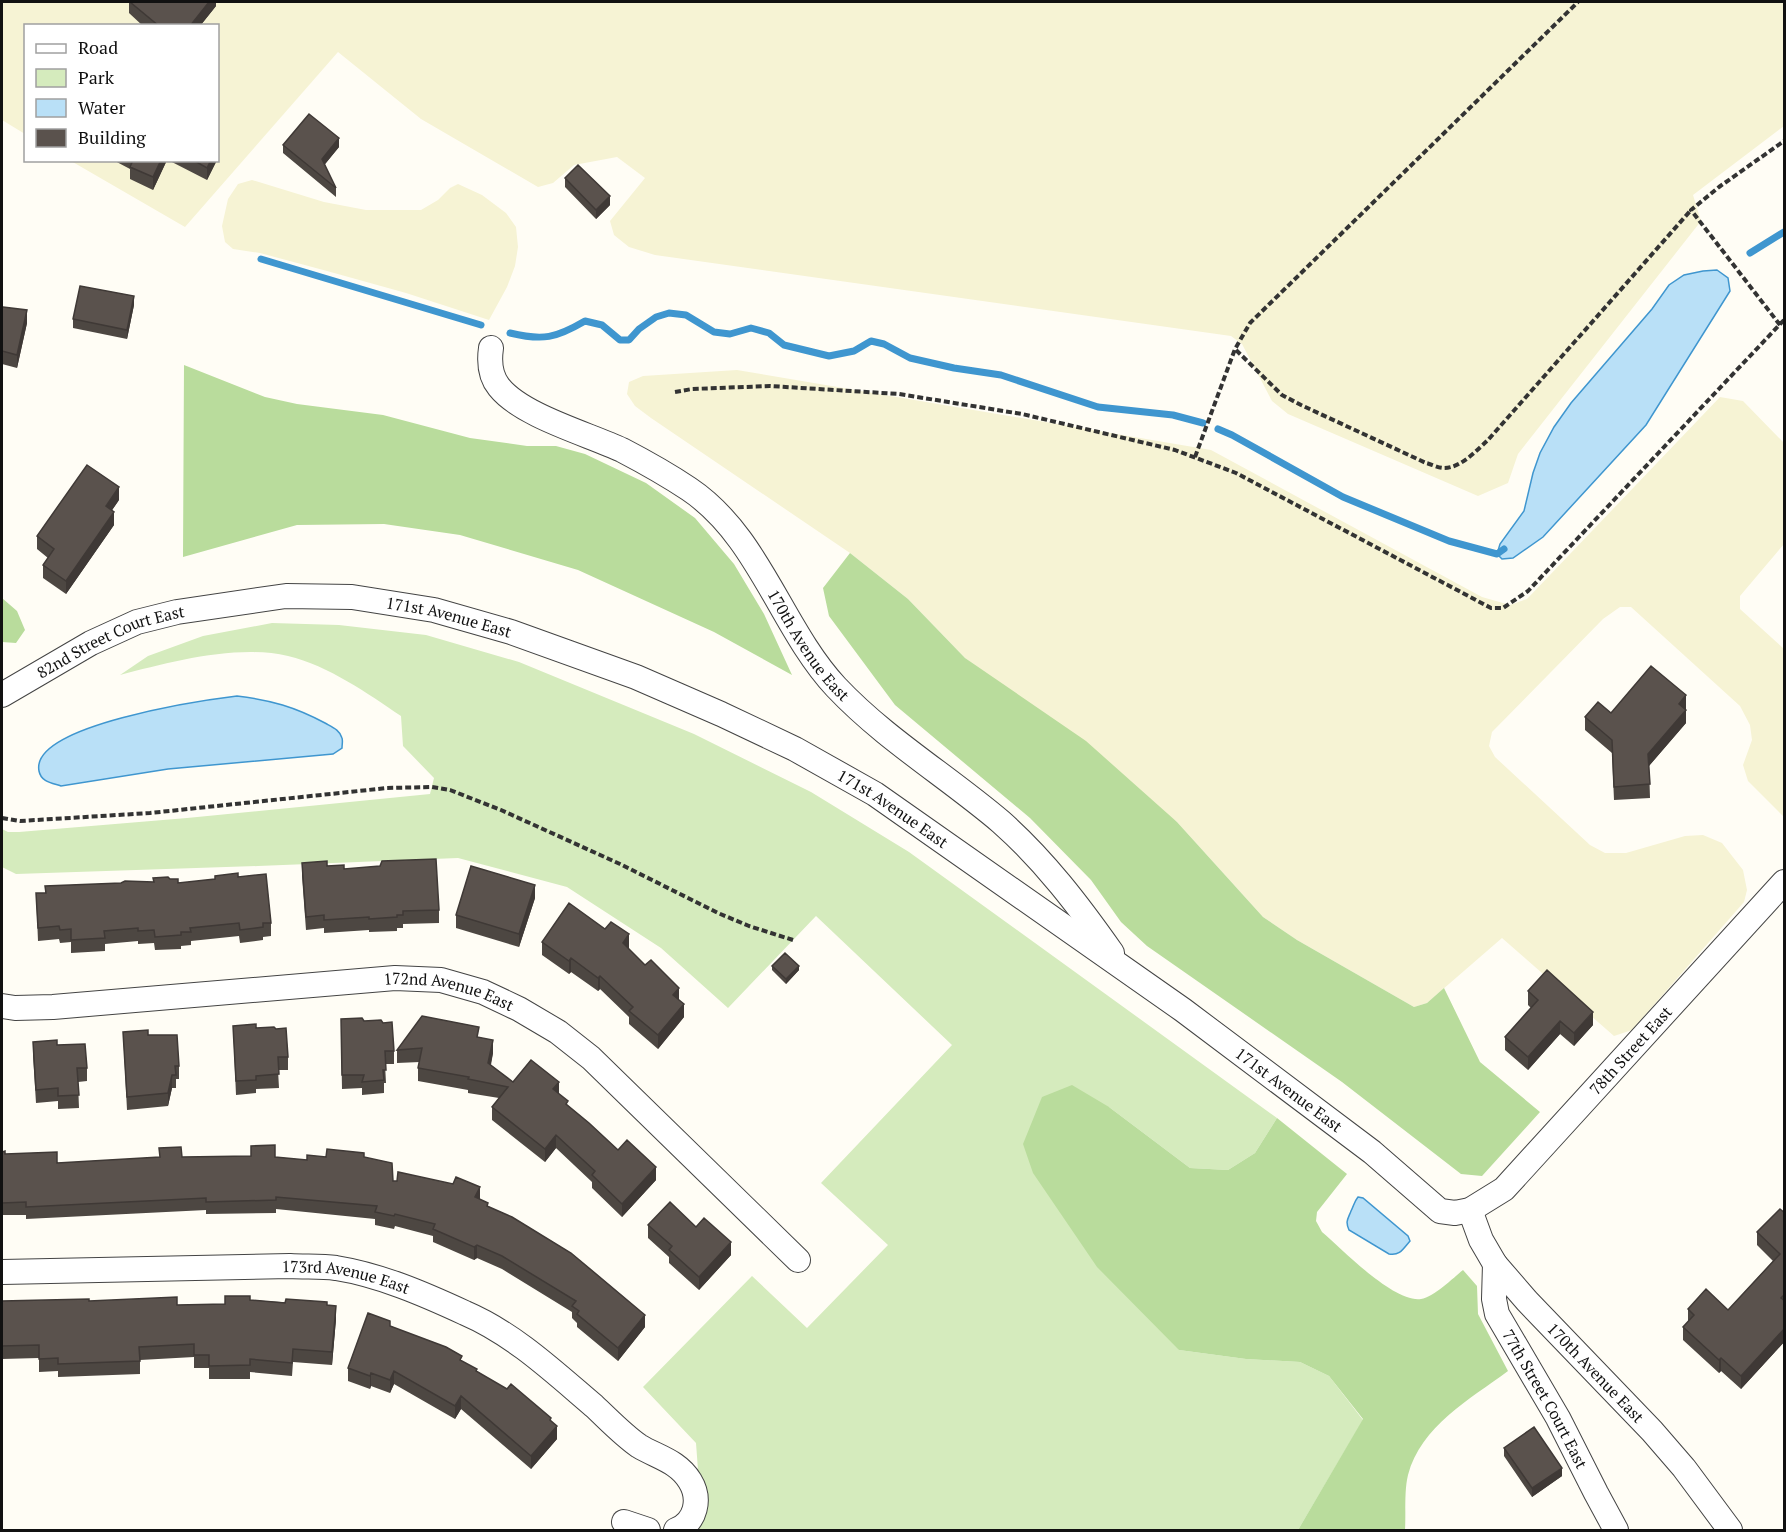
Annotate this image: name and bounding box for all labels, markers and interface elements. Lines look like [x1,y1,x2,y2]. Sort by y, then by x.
legend [24,24,219,162]
text: Road [78,35,118,59]
text: Park [78,65,115,89]
text: Water [78,95,125,119]
text: Building [78,125,146,149]
street label: 170th Avenue East [763,585,855,706]
street label: 171st Avenue East [384,592,514,643]
street label: 82nd Street Court East [33,600,186,683]
street label: 171st Avenue East [833,764,953,853]
street label: 172nd Avenue East [383,967,518,1016]
street label: 78th Street East [1584,1001,1677,1100]
street label: 171st Avenue East [1231,1042,1347,1137]
street label: 173rd Avenue East [281,1255,413,1299]
street label: 170th Avenue East [1542,1318,1649,1428]
street label: 77th Street Court East [1497,1325,1593,1472]

